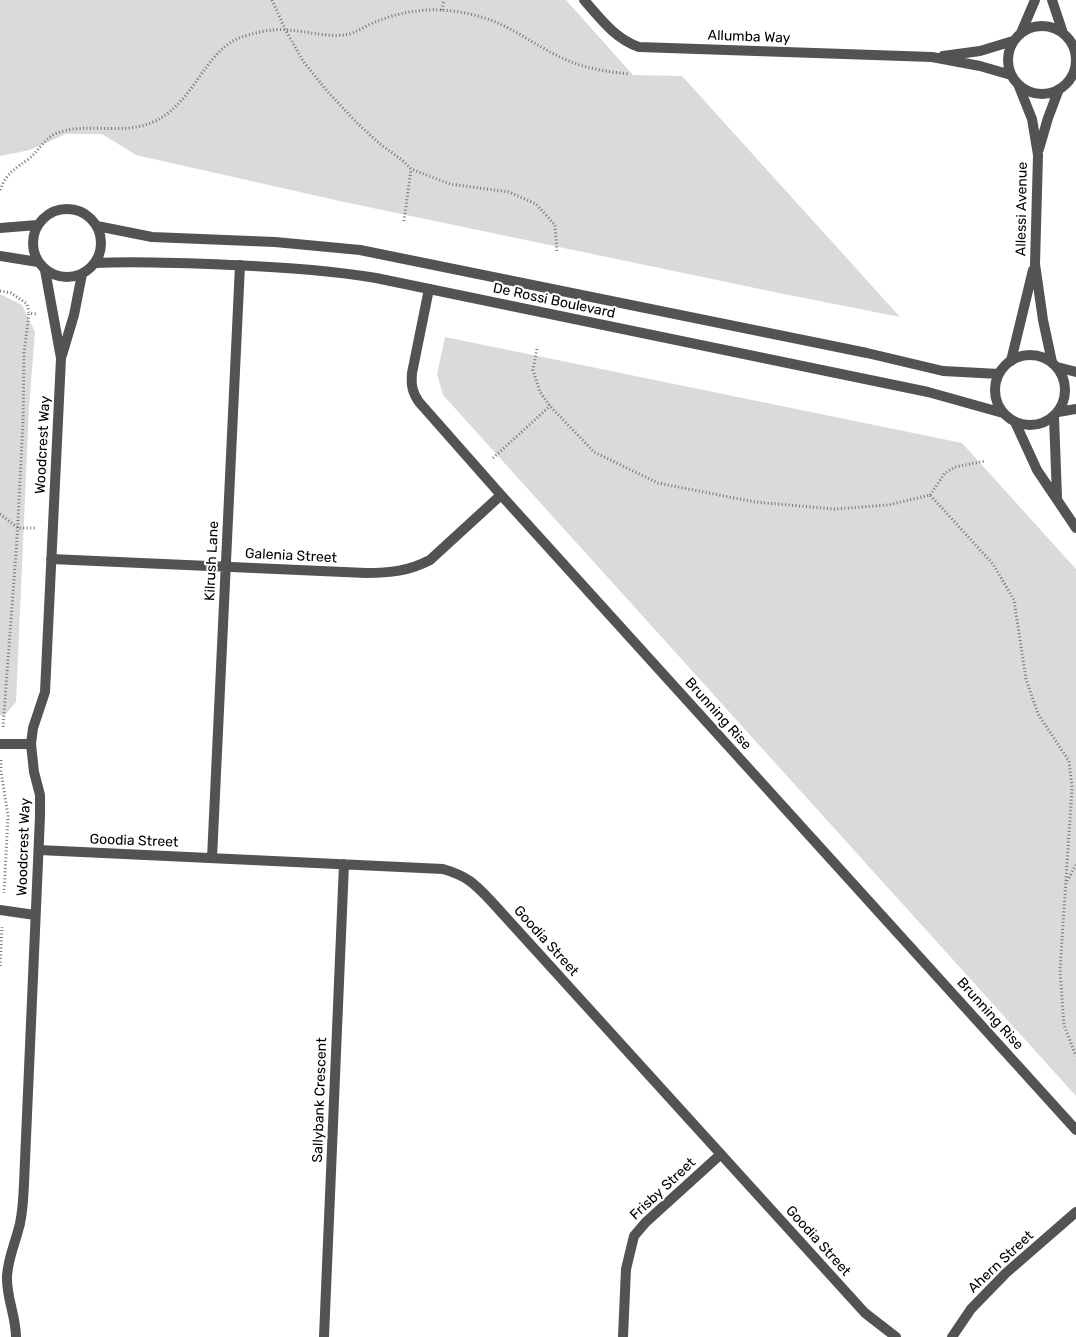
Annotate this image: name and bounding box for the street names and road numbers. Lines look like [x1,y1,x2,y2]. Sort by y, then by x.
street label: Allumba Way [707,27,791,47]
street label: Allessi Avenue [1013,162,1031,256]
street label: De Rossi Boulevard [491,280,617,322]
street label: Woodcrest Way [32,395,54,495]
street label: Kilrush Lane [202,521,222,601]
street label: Galenia Street [245,545,337,567]
street label: Brunning Rise [681,674,755,754]
street label: Woodcrest Way [14,798,34,896]
street label: Goodia Street [89,831,179,851]
street label: Goodia Street [510,902,582,980]
street label: Brunning Rise [953,974,1027,1054]
street label: Sallybank Crescent [309,1037,331,1163]
street label: Frisby Street [627,1154,699,1224]
street label: Goodia Street [782,1202,854,1280]
street label: Ahern Street [965,1227,1037,1297]

